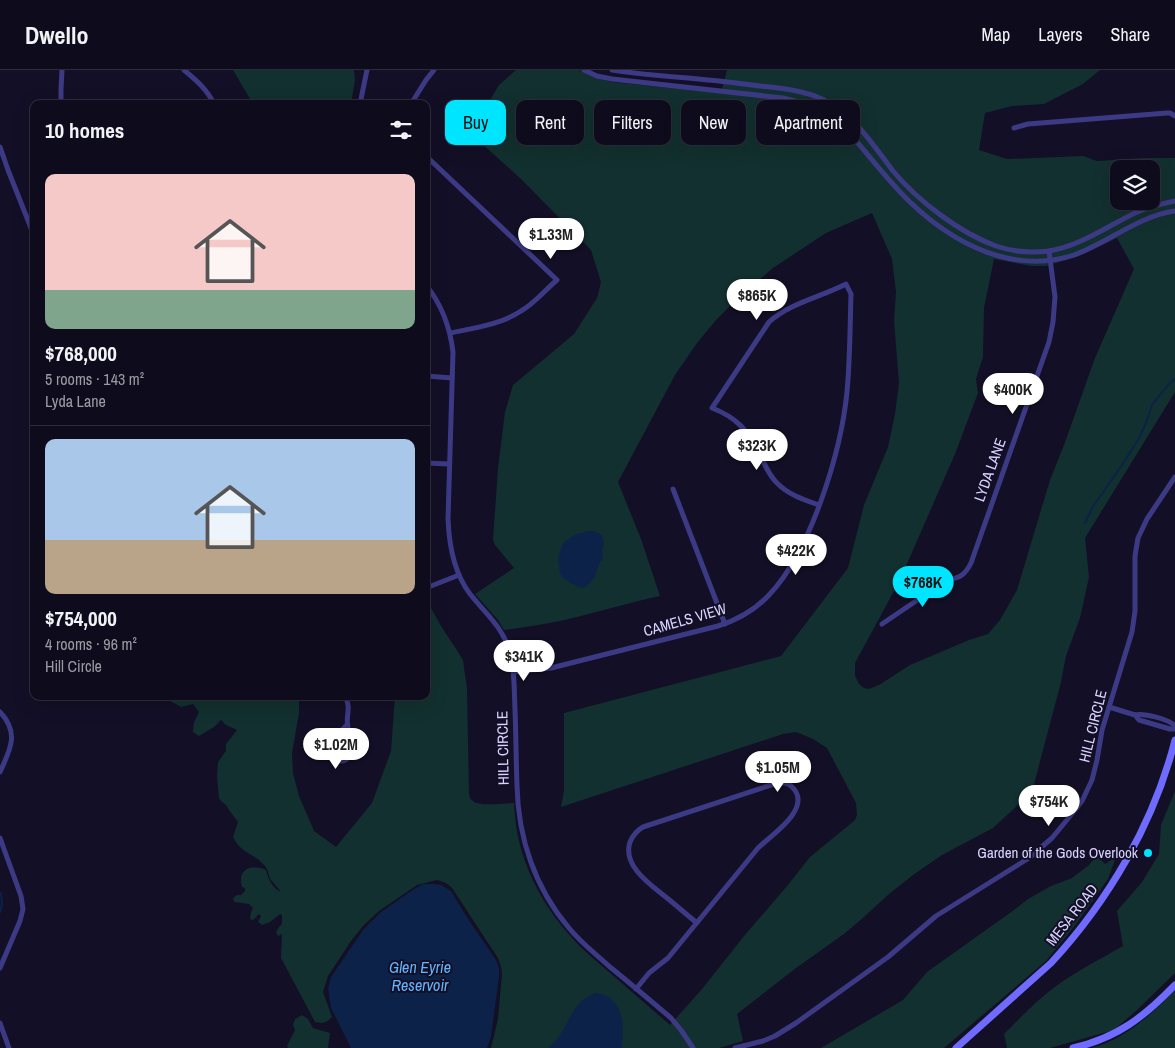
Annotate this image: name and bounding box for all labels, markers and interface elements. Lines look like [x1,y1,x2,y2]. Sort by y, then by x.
text: Dwello [25,19,88,51]
text: Map [982,22,1010,47]
text: Layers [1038,22,1083,47]
text: Share [1111,22,1150,47]
chip: Buy [445,100,506,145]
chip: Rent [516,100,584,145]
chip: Filters [594,100,671,145]
chip: New [681,100,746,145]
chip: Apartment [756,100,860,145]
text: 10 homes [45,116,124,145]
icon: filters [387,116,415,144]
map controls [1110,160,1160,210]
button: layers [1110,160,1160,210]
icon: home [185,206,275,296]
pin: $1.33M [510,218,592,260]
text: $1.33M [529,223,573,245]
pin: $865K [722,278,792,321]
text: $865K [738,284,776,306]
text: $768,000 [45,339,117,368]
text: 5 rooms · 143 m² [45,368,144,390]
pin: $400K [978,372,1048,415]
text: $400K [994,378,1032,400]
text: Lyda Lane [45,390,106,412]
pin: $323K [722,428,792,471]
text: $323K [738,434,776,456]
street label: LYDA LANE [968,435,1011,504]
icon: home [185,472,275,562]
pin: $422K [761,534,831,576]
text: $422K [777,539,815,561]
pin: $768K [888,566,958,608]
text: $768K [904,571,942,593]
street label: CAMELS VIEW [641,598,729,641]
text: $754,000 [45,604,117,633]
text: 4 rooms · 96 m² [45,633,137,655]
pin: $341K [489,640,559,682]
text: $341K [505,645,543,667]
text: Hill Circle [45,655,102,677]
street label: HILL CIRCLE [1073,687,1112,764]
street label: HILL CIRCLE [491,711,514,785]
pin: $1.02M [295,728,377,770]
text: $1.02M [314,733,358,755]
pin: $1.05M [737,750,819,793]
text: $1.05M [756,756,800,778]
pin: $754K [1014,784,1084,827]
text: $754K [1030,790,1068,812]
place label: Garden of the Gods Overlook [977,842,1139,863]
marker: Garden of the Gods Overlook [1142,847,1154,859]
street label: MESA ROAD [1041,879,1102,950]
water label: Glen Eyrie Reservoir [389,956,451,996]

